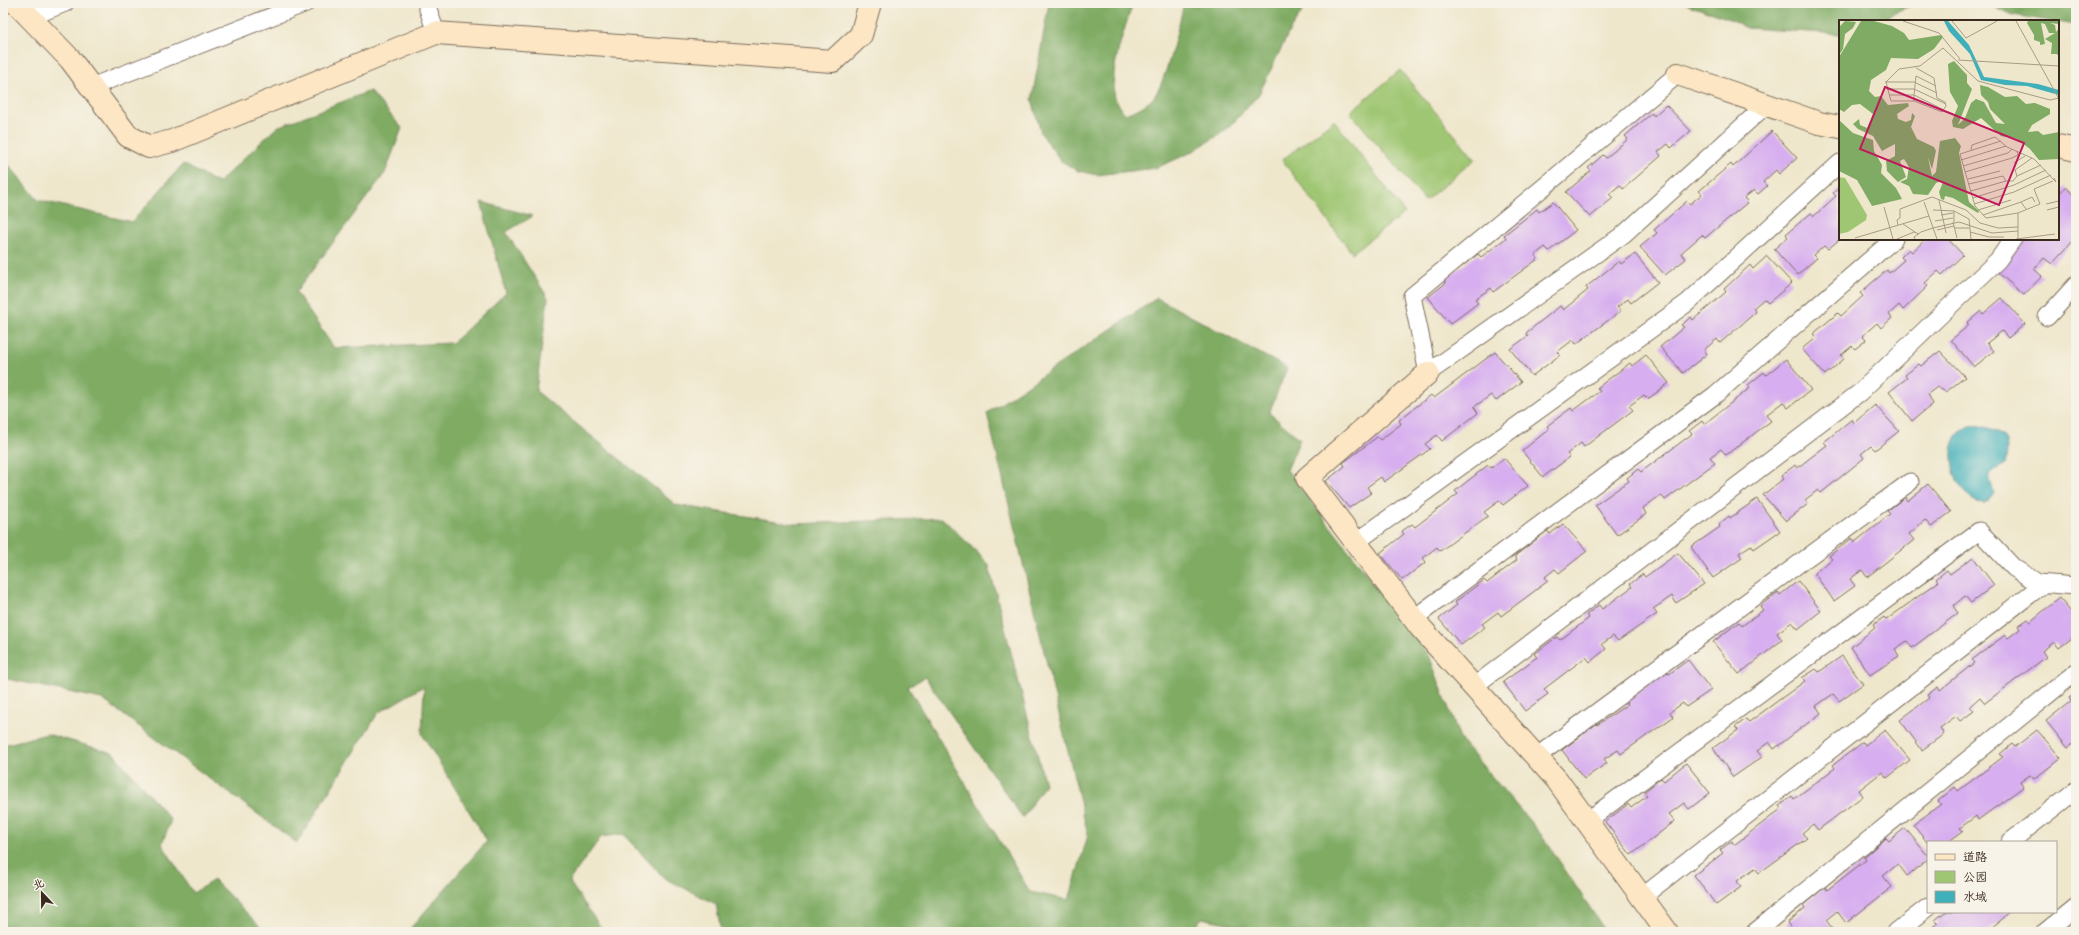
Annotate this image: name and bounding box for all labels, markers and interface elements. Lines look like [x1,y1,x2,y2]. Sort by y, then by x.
inset map [1839,20,2059,240]
legend [1927,841,2057,913]
text: 道路 [1963,849,1987,865]
text: 公园 [1963,869,1987,885]
north arrow [22,873,62,913]
text: 北 [31,875,46,892]
text: 水域 [1963,889,1987,905]

